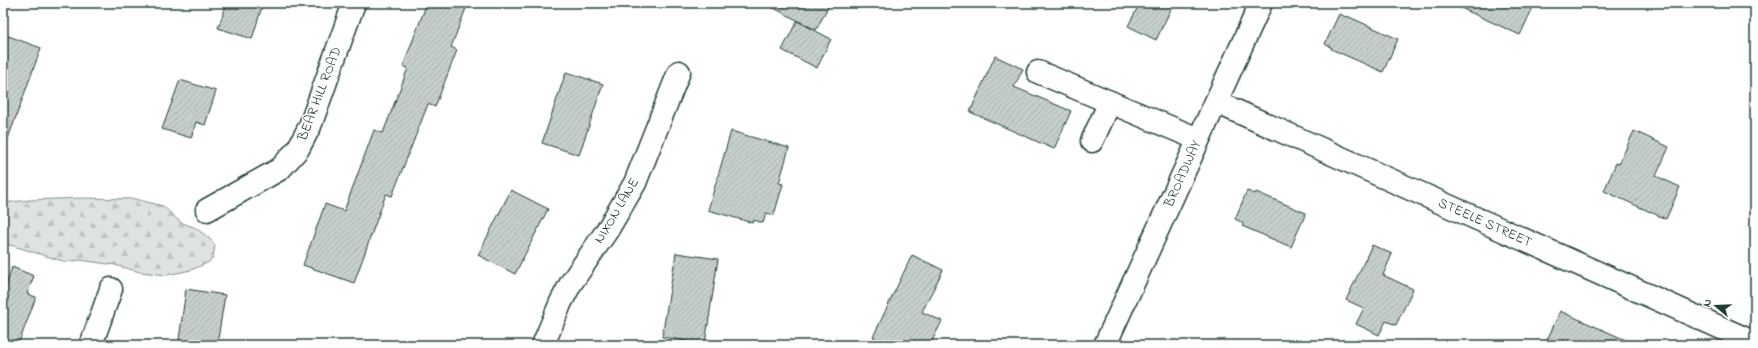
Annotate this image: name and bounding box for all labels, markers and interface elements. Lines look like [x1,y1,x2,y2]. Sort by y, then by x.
street label: BEAR HILL ROAD [292,44,348,145]
street label: BROADWAY [1158,137,1207,212]
street label: NIXON LANE [589,174,645,248]
street label: STEELE STREET [1435,193,1535,253]
north arrow [1696,286,1736,326]
text: N [1699,297,1716,309]

